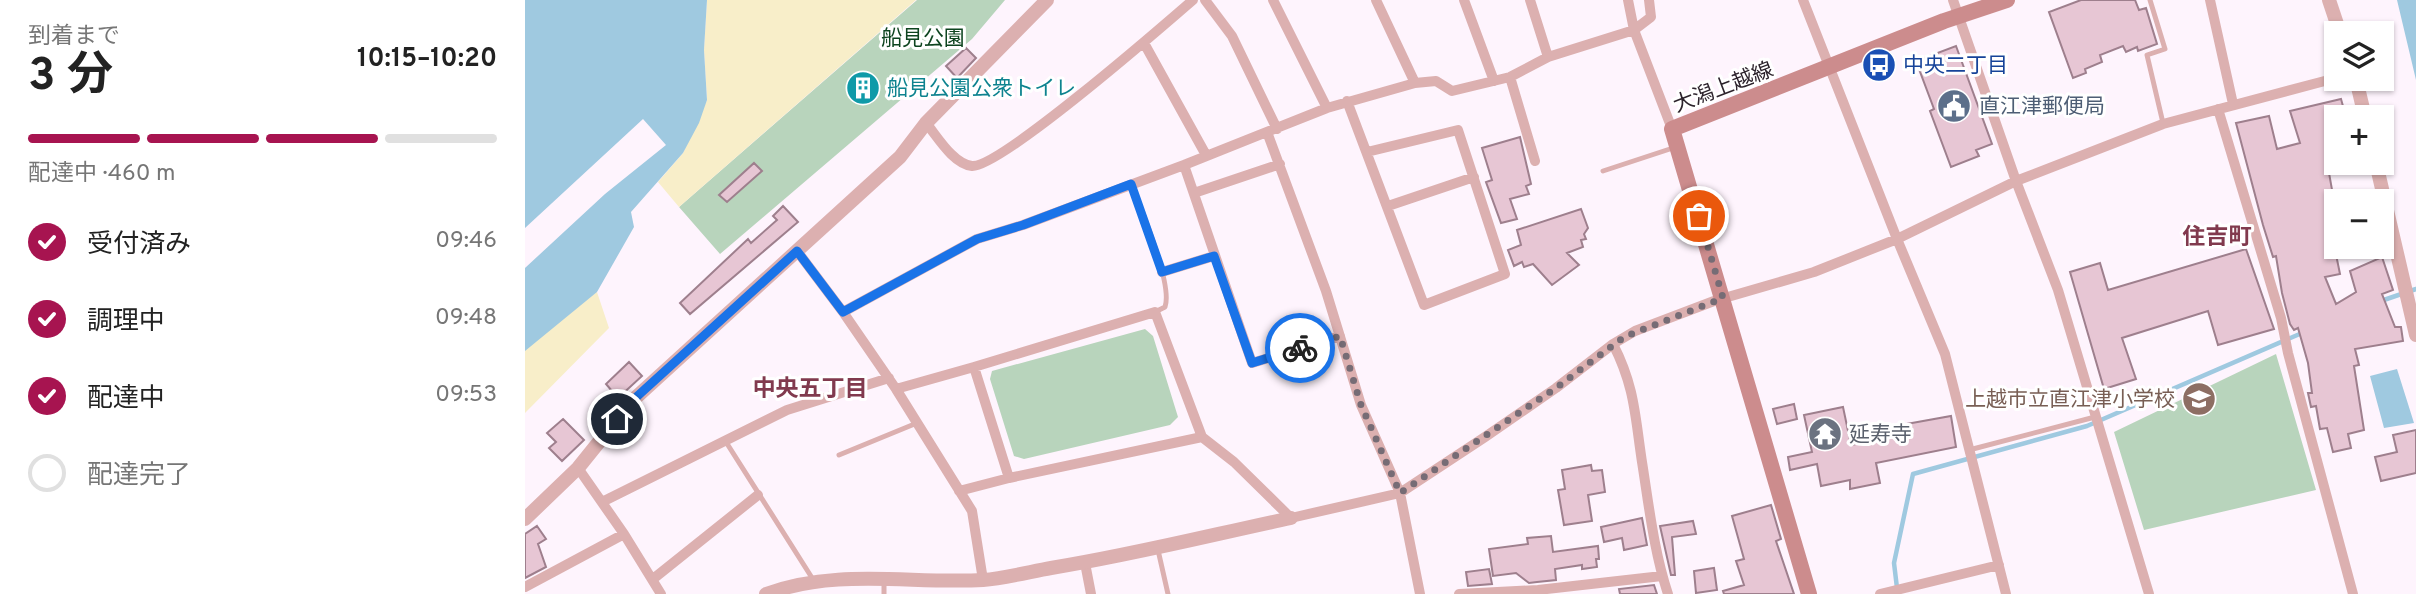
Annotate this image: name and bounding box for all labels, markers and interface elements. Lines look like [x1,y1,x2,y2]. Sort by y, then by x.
map controls [2324,21,2394,259]
button: layers [2324,21,2394,91]
text: 到着まで [28,23,120,52]
park label: 船見公園 [881,26,965,53]
text: 10:15–10:20 [357,43,497,76]
bus stop icon: 中央二丁目 [1860,46,1898,84]
text: 3 分 [28,48,113,107]
place label: 中央二丁目 [1903,53,2008,80]
street label: 大潟上越線 [1670,57,1777,120]
building icon: 船見公園公衆トイレ [844,69,882,107]
place label: 船見公園公衆トイレ [887,76,1076,103]
public building icon: 直江津郵便局 [1935,87,1973,125]
place label: 直江津郵便局 [1979,94,2105,121]
button: + [2324,105,2394,175]
text: 配達中 · 460 m [28,160,175,189]
pin [1669,186,1729,246]
button: − [2324,189,2394,259]
icon: bag [1680,197,1718,235]
icon: check [28,223,66,261]
district label: 住吉町 [2183,224,2252,253]
text: 09:46 [435,227,497,256]
text: 受付済み [87,229,191,262]
icon: check [28,300,66,338]
text: 09:48 [435,304,497,333]
text: 調理中 [87,306,165,339]
courier [1265,313,1335,383]
icon: bike [1281,329,1319,367]
district label: 中央五丁目 [753,376,868,405]
icon: check [28,377,66,415]
school or university icon: 上越市立直江津小学校 [2180,380,2218,418]
text: 09:53 [435,381,497,410]
text: 配達中 [87,383,165,416]
place label: 上越市立直江津小学校 [1965,387,2175,414]
pin [587,389,647,449]
icon: home [598,400,636,438]
temple icon: 延寿寺 [1806,415,1844,453]
place label: 延寿寺 [1849,422,1912,449]
text: 配達完了 [87,460,191,493]

